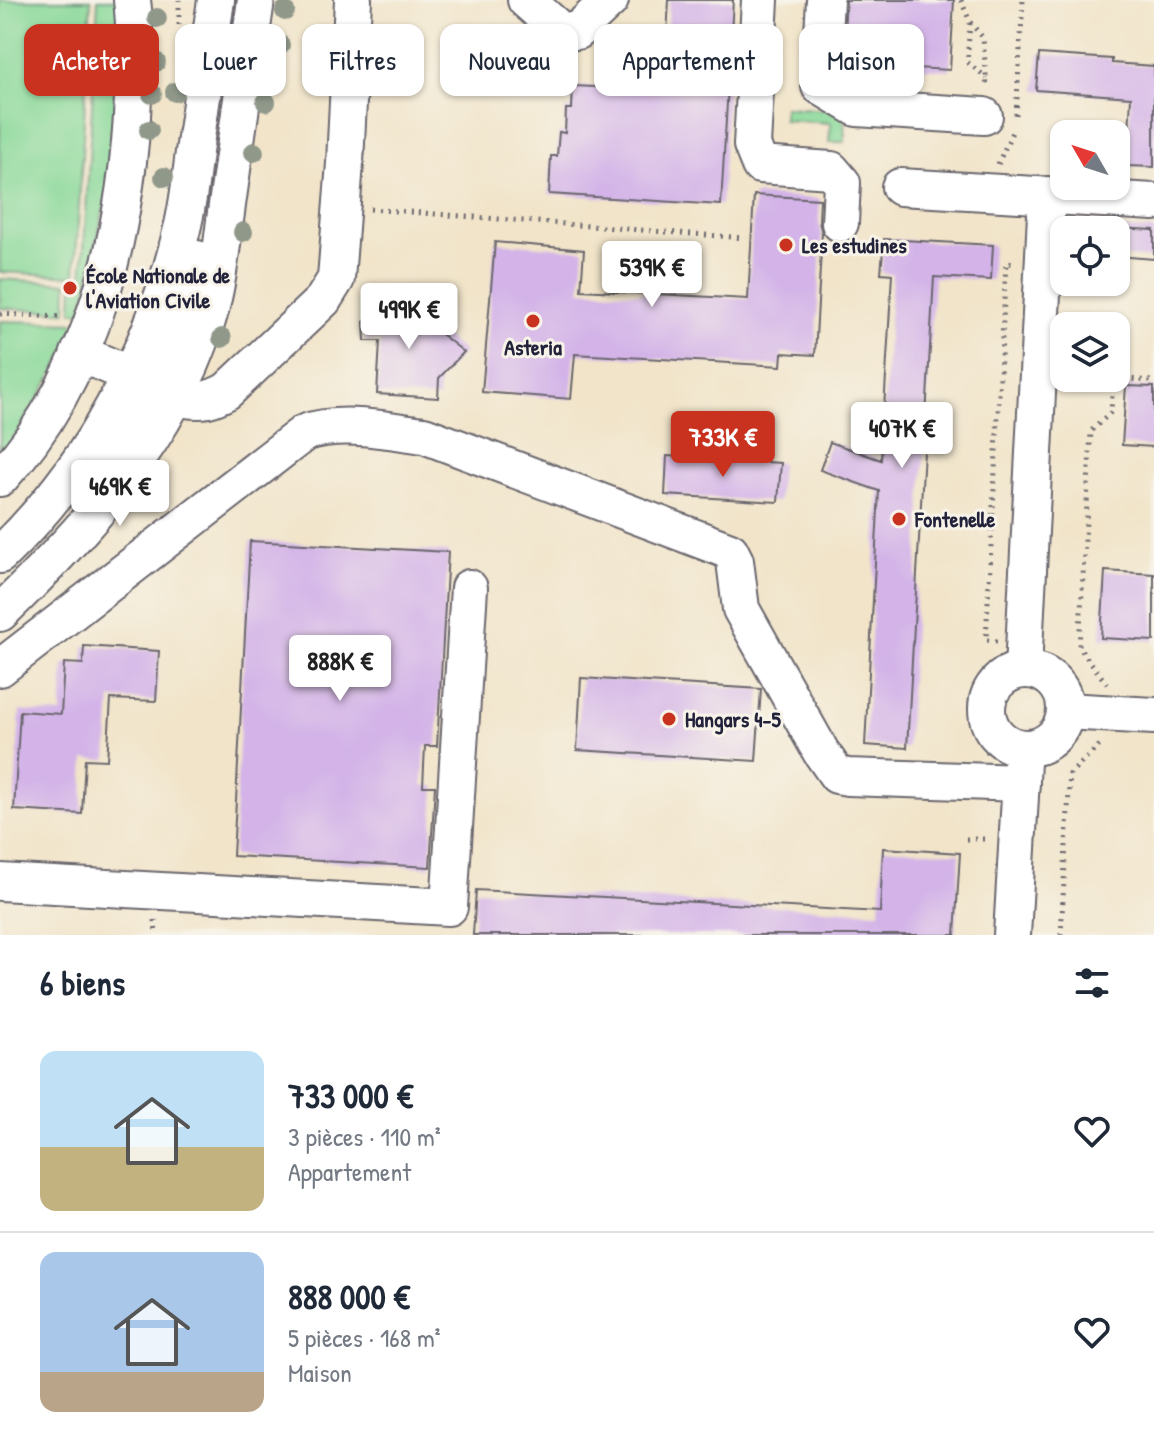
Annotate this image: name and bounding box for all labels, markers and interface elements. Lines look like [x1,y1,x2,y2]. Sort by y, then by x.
chip: Acheter [24,24,159,96]
chip: Louer [175,24,286,96]
chip: Filtres [302,24,424,96]
chip: Nouveau [440,24,578,96]
chip: Appartement [594,24,783,96]
chip: Maison [799,24,924,96]
north arrow [1050,120,1130,200]
map controls [1050,120,1130,392]
button: locate [1050,216,1130,296]
place label: Les estudines [802,230,907,260]
marker: Les estudines [777,236,795,254]
pin: 539K € [587,241,717,309]
text: 539K € [620,249,684,284]
place label: École Nationale de l'Aviation Civile [86,260,230,315]
marker: École Nationale de l'Aviation Civile [61,279,79,297]
pin: 499K € [344,283,474,351]
text: 499K € [379,291,439,326]
marker: Asteria [524,312,542,330]
button: layers [1050,312,1130,392]
place label: Asteria [504,332,562,362]
pin: 407K € [837,402,967,470]
text: 407K € [869,410,935,445]
pin: 733K € [658,411,788,479]
text: 733K € [689,419,757,454]
pin: 469K € [55,460,185,528]
text: 469K € [89,468,151,503]
place label: Fontenelle [914,504,996,534]
marker: Fontenelle [890,510,908,528]
pin: 888K € [275,635,405,703]
text: 888K € [307,643,373,678]
place label: Hangars 4-5 [685,704,781,735]
marker: Hangars 4-5 [660,710,678,728]
text: 6 biens [40,960,125,1006]
icon: filters [1070,961,1114,1005]
text: 733 000 € [288,1073,413,1119]
icon: home [104,1083,200,1179]
icon: heart [1070,1109,1114,1153]
text: 3 pièces · 110 m² [288,1119,441,1154]
text: Appartement [288,1154,411,1189]
text: 888 000 € [288,1274,410,1320]
icon: home [104,1284,200,1380]
icon: heart [1070,1310,1114,1354]
text: 5 pièces · 168 m² [288,1320,441,1355]
text: Maison [288,1355,352,1390]

